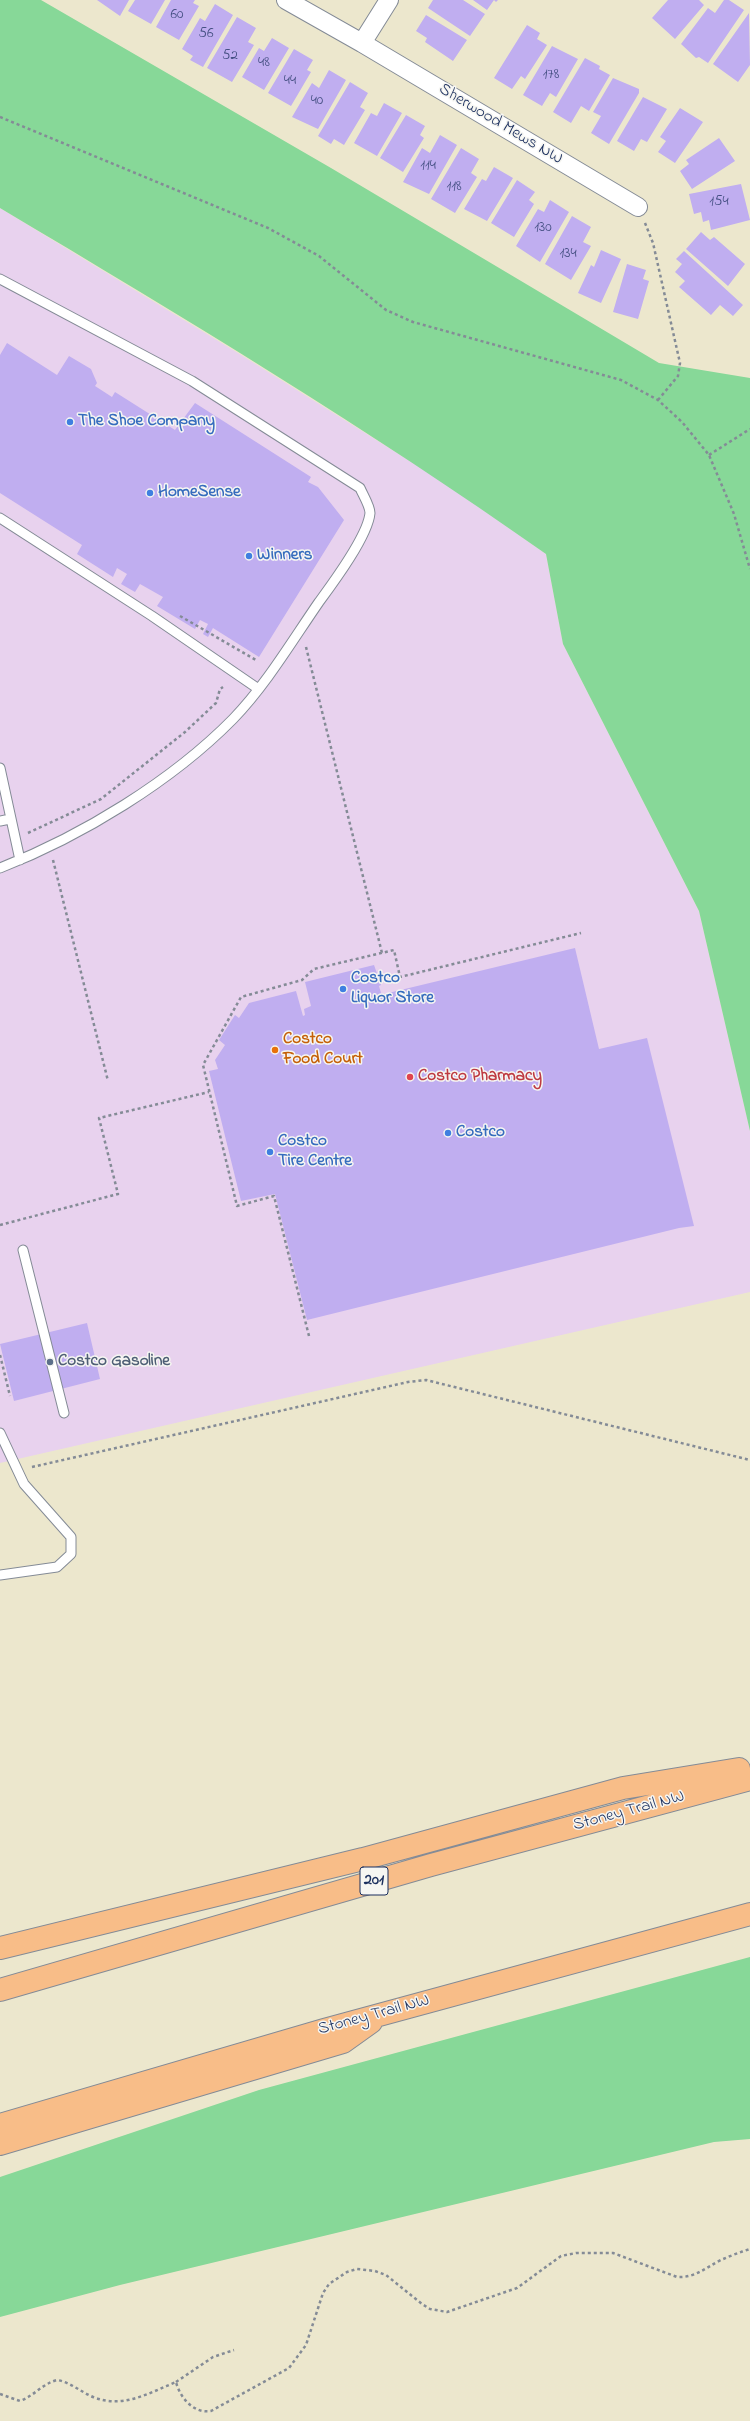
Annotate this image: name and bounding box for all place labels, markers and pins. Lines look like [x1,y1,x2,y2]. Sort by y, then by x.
place label: The Shoe Company [78,412,215,432]
marker: The Shoe Company [65,417,75,427]
place label: HomeSense [158,483,241,503]
marker: HomeSense [145,488,155,498]
place label: Winners [257,546,312,566]
marker: Winners [244,551,254,561]
place label: Costco Liquor Store [351,969,434,1009]
marker: Costco Liquor Store [338,984,348,994]
place label: Costco Food Court [283,1030,363,1070]
marker: Costco Food Court [270,1045,280,1055]
place label: Costco Pharmacy [418,1067,542,1087]
marker: Costco Pharmacy [405,1072,415,1082]
place label: Costco [456,1123,505,1143]
marker: Costco [443,1128,453,1138]
place label: Costco Tire Centre [278,1132,352,1172]
marker: Costco Tire Centre [265,1147,275,1157]
place label: Costco Gasoline [58,1352,170,1372]
marker: Costco Gasoline [45,1357,55,1367]

